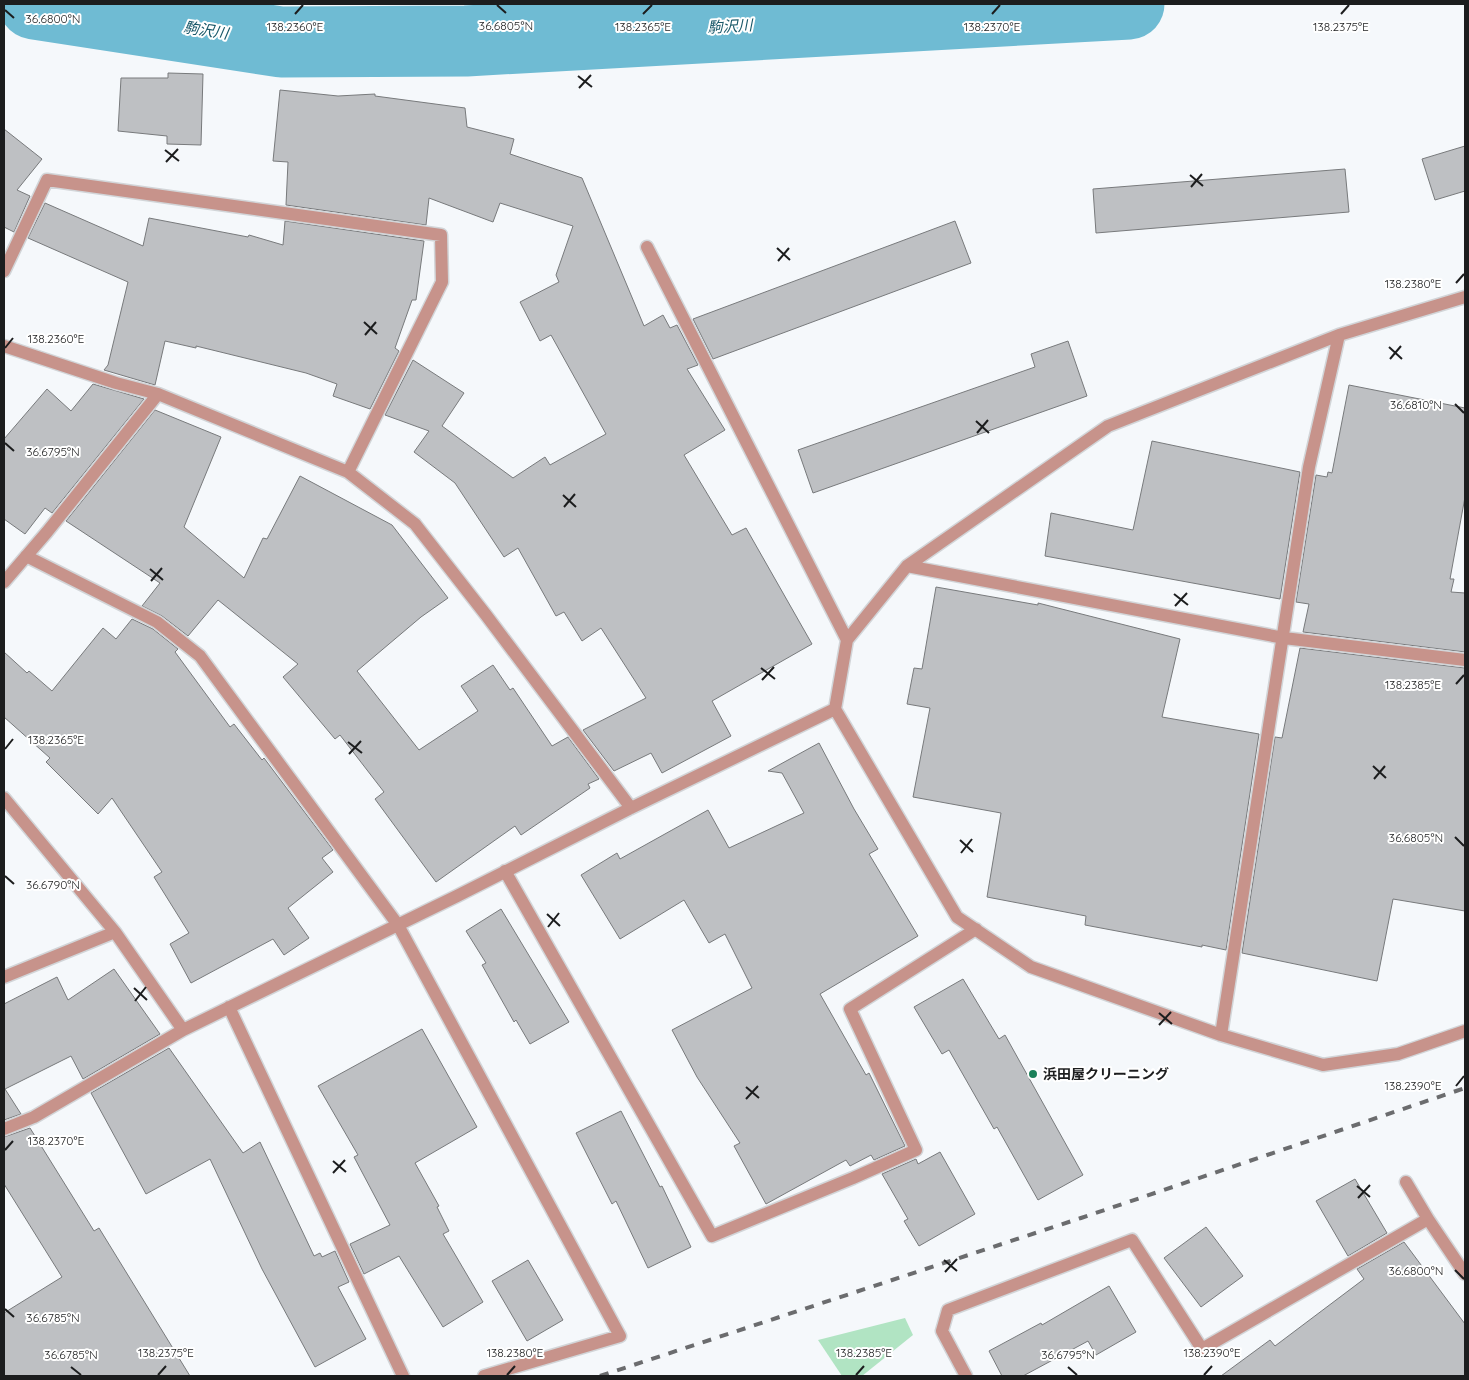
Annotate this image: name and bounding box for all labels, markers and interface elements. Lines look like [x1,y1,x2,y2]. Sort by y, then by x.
text: 36.6800°N [26,11,80,26]
water label: 駒沢川 [707,15,755,37]
water label: 駒沢川 [182,17,232,43]
text: 36.6805°N [479,18,533,33]
text: 138.2360°E [267,19,324,34]
text: 138.2365°E [615,19,671,34]
text: 138.2370°E [964,19,1020,34]
text: 138.2375°E [1313,19,1369,34]
text: 138.2380°E [1385,276,1442,291]
text: 138.2360°E [28,331,85,346]
text: 36.6810°N [1390,397,1442,412]
text: 36.6795°N [26,444,80,459]
text: 138.2385°E [1385,677,1441,692]
text: 138.2365°E [28,732,84,747]
text: 36.6805°N [1389,830,1443,845]
text: 36.6790°N [26,877,80,892]
place label: 浜田屋クリーニング [1043,1065,1169,1083]
marker: 浜田屋クリーニング [1027,1068,1039,1080]
text: 138.2390°E [1385,1078,1442,1093]
text: 138.2370°E [28,1133,84,1148]
text: 36.6800°N [1389,1263,1443,1278]
text: 36.6785°N [26,1310,80,1325]
text: 138.2375°E [138,1345,194,1360]
text: 138.2380°E [487,1345,544,1360]
text: 138.2385°E [836,1345,892,1360]
text: 138.2390°E [1184,1345,1241,1360]
text: 36.6785°N [44,1347,98,1362]
text: 36.6795°N [1041,1347,1095,1362]

